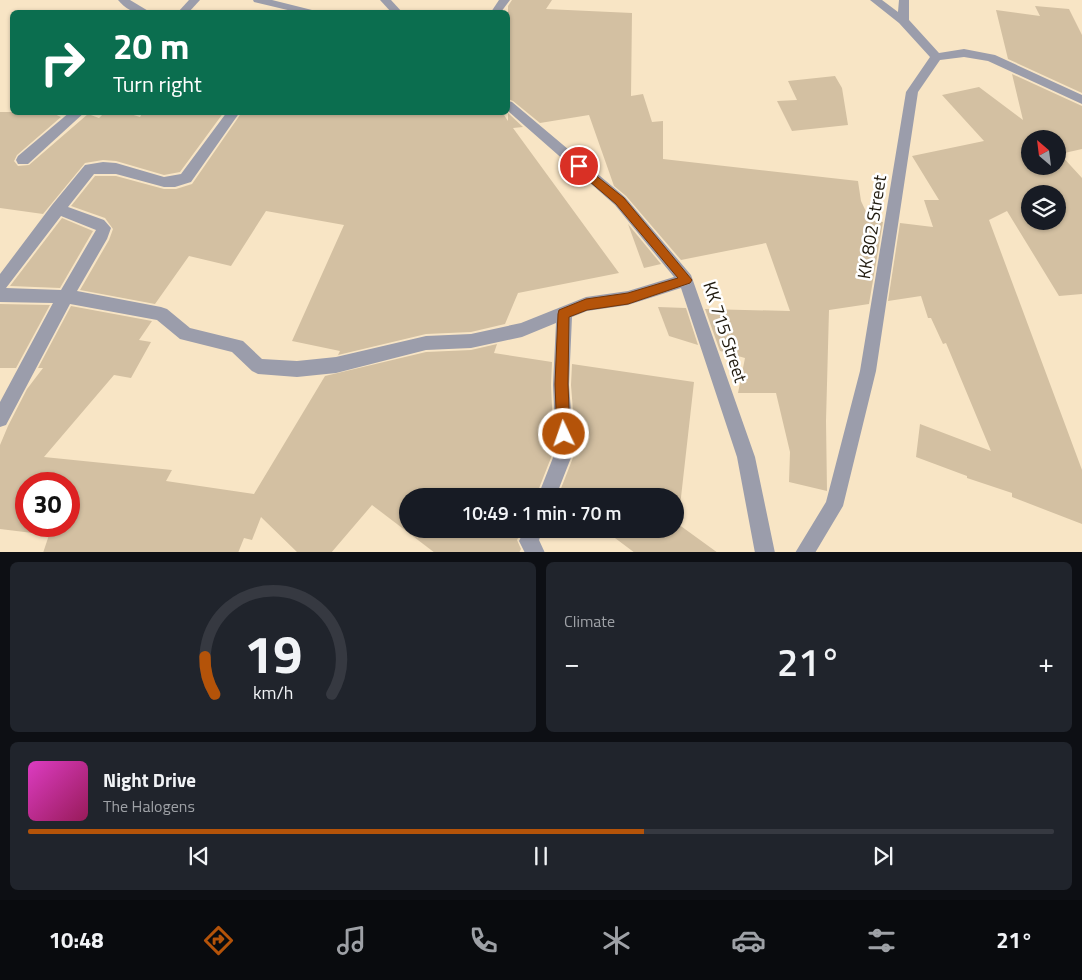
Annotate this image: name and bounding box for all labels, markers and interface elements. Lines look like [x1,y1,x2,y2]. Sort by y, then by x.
text: 20 m [113,19,189,73]
icon: right [30,30,95,95]
text: Turn right [113,67,202,101]
north arrow [1021,130,1066,175]
map controls [1021,130,1066,230]
pin [558,145,600,187]
icon: arrive [565,152,593,180]
street label: KK 802 Street [850,172,893,281]
button: layers [1021,185,1066,230]
street label: KK 715 Street [696,278,755,387]
position arrow [537,407,589,459]
speed limit sign: 30 [15,472,80,537]
text: 10:49 · 1 min · 70 m [462,498,621,527]
text: Climate [564,609,615,633]
text: 19 [244,614,302,693]
text: 21° [777,633,841,691]
text: − [564,641,580,684]
text: + [1038,641,1054,684]
text: km/h [253,679,293,706]
text: Night Drive [103,765,196,794]
text: The Halogens [103,794,195,818]
icon: previous [185,842,213,870]
icon: pause [527,842,555,870]
icon: next [869,842,897,870]
text: 10:48 [49,923,104,957]
icon: directions [201,923,236,958]
icon: music [334,923,369,958]
icon: phone [466,923,501,958]
icon: climate [599,923,634,958]
icon: car [731,923,766,958]
icon: filters [864,923,899,958]
text: 21° [996,923,1033,957]

